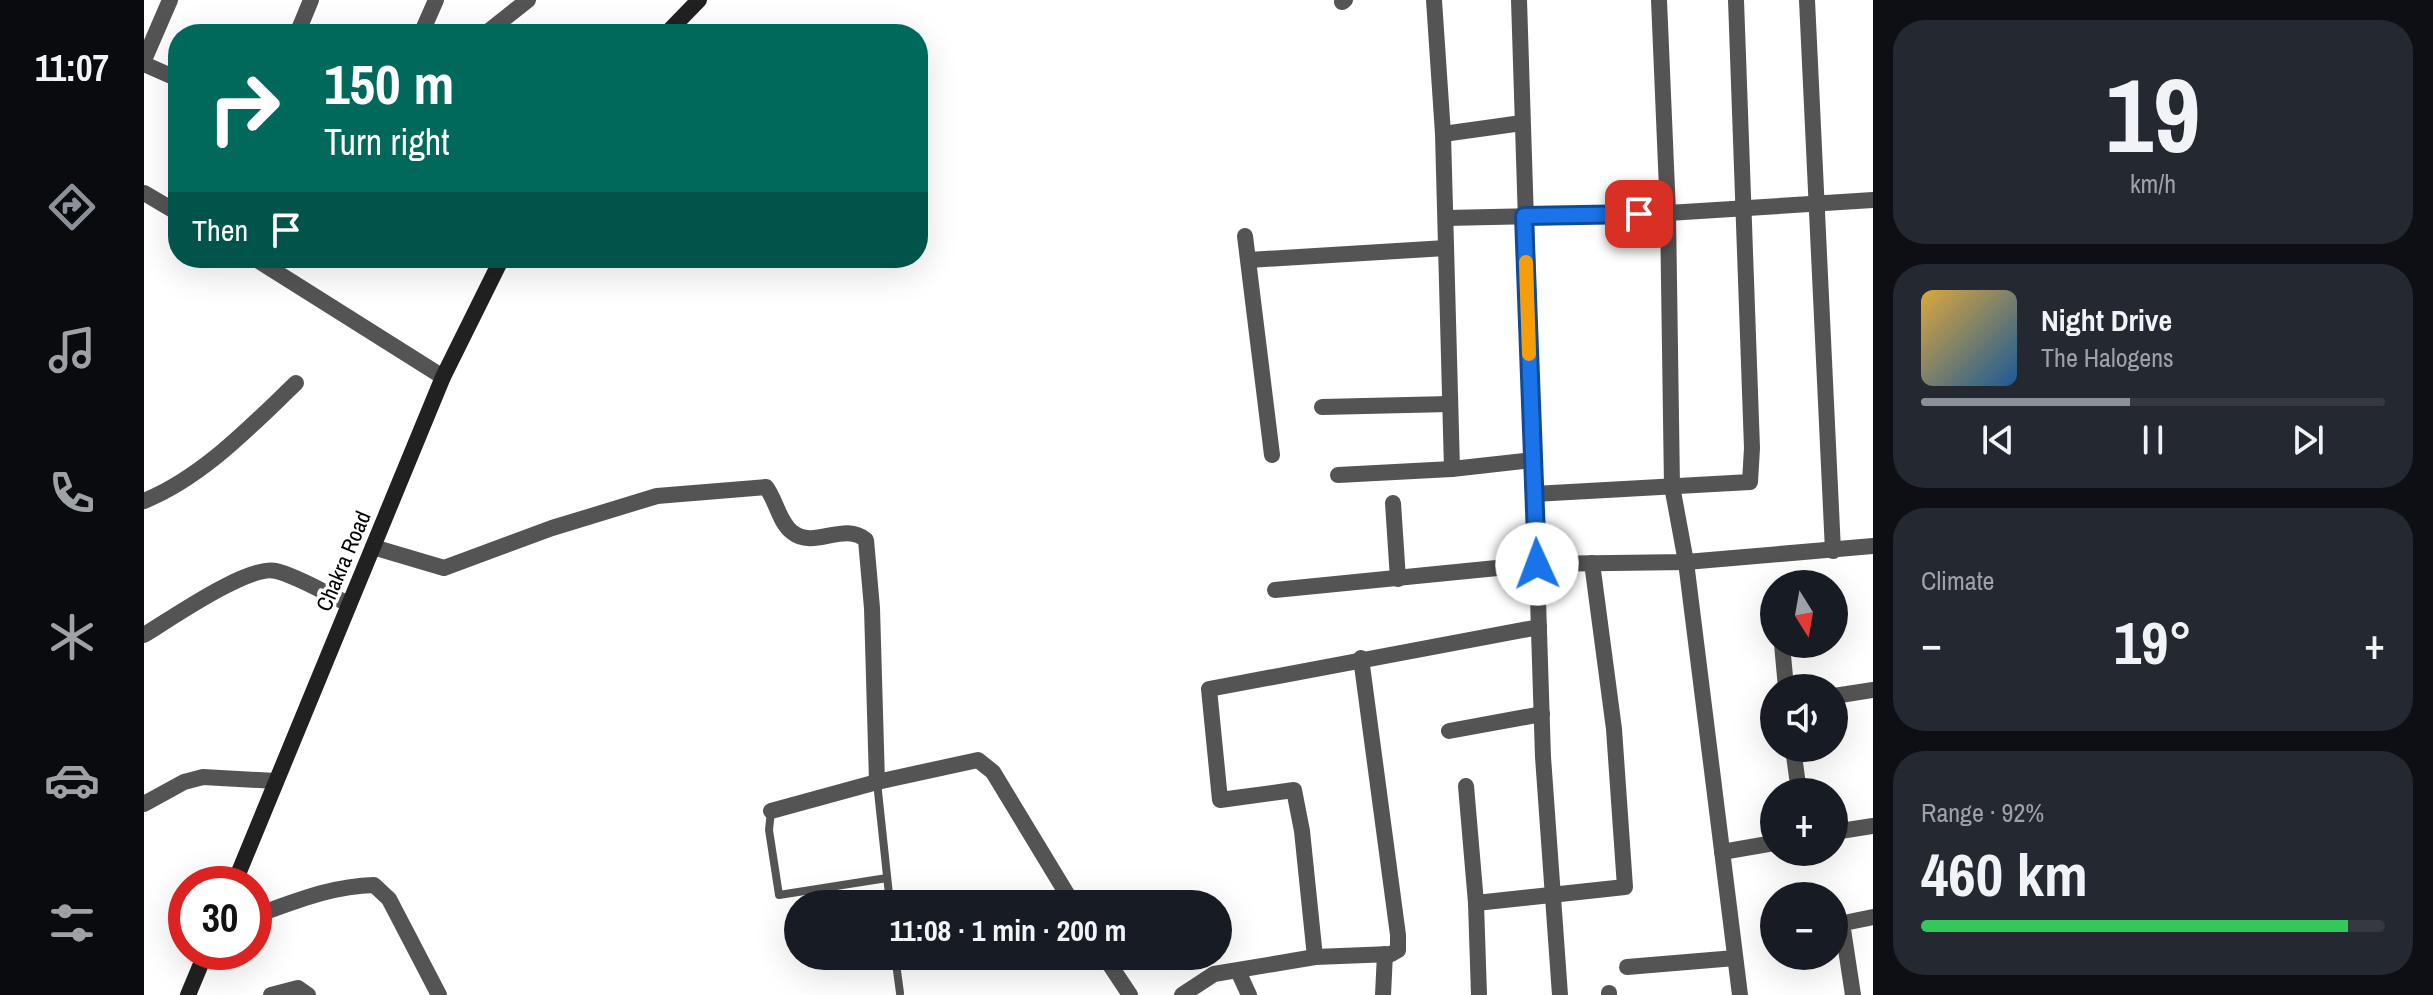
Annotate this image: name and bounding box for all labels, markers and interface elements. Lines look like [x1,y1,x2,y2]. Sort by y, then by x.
text: 11:07 [35,44,109,92]
text: 19 [2106,44,2200,184]
text: 150 m [324,46,454,121]
icon: right [192,56,296,160]
text: Turn right [324,118,449,166]
text: km/h [2130,166,2176,201]
icon: directions [44,179,100,235]
pin [1605,180,1673,248]
icon: arrive [1617,192,1661,236]
icon: arrive [264,208,308,252]
text: Then [192,210,248,250]
text: Night Drive [2041,300,2172,340]
icon: music [44,322,100,378]
text: The Halogens [2041,340,2174,375]
icon: previous [1976,418,2020,462]
icon: pause [2131,418,2175,462]
icon: next [2286,418,2330,462]
icon: phone [44,465,100,521]
street label: Chakra Road [308,506,378,616]
position arrow [1495,522,1579,606]
text: Climate [1921,563,1994,598]
north arrow [1760,570,1848,658]
map controls [1760,570,1848,970]
text: 19° [2114,602,2192,683]
icon: climate [44,609,100,665]
text: − [1921,613,1942,673]
text: + [2364,613,2385,673]
button: sound [1760,674,1848,762]
icon: car [44,752,100,808]
button: + [1760,778,1848,866]
text: Range · 92% [1921,795,2044,830]
text: 460 km [1921,834,2088,915]
speed limit sign: 30 [168,866,272,970]
button: − [1760,882,1848,970]
icon: filters [44,895,100,951]
text: 11:08 · 1 min · 200 m [890,910,1126,950]

